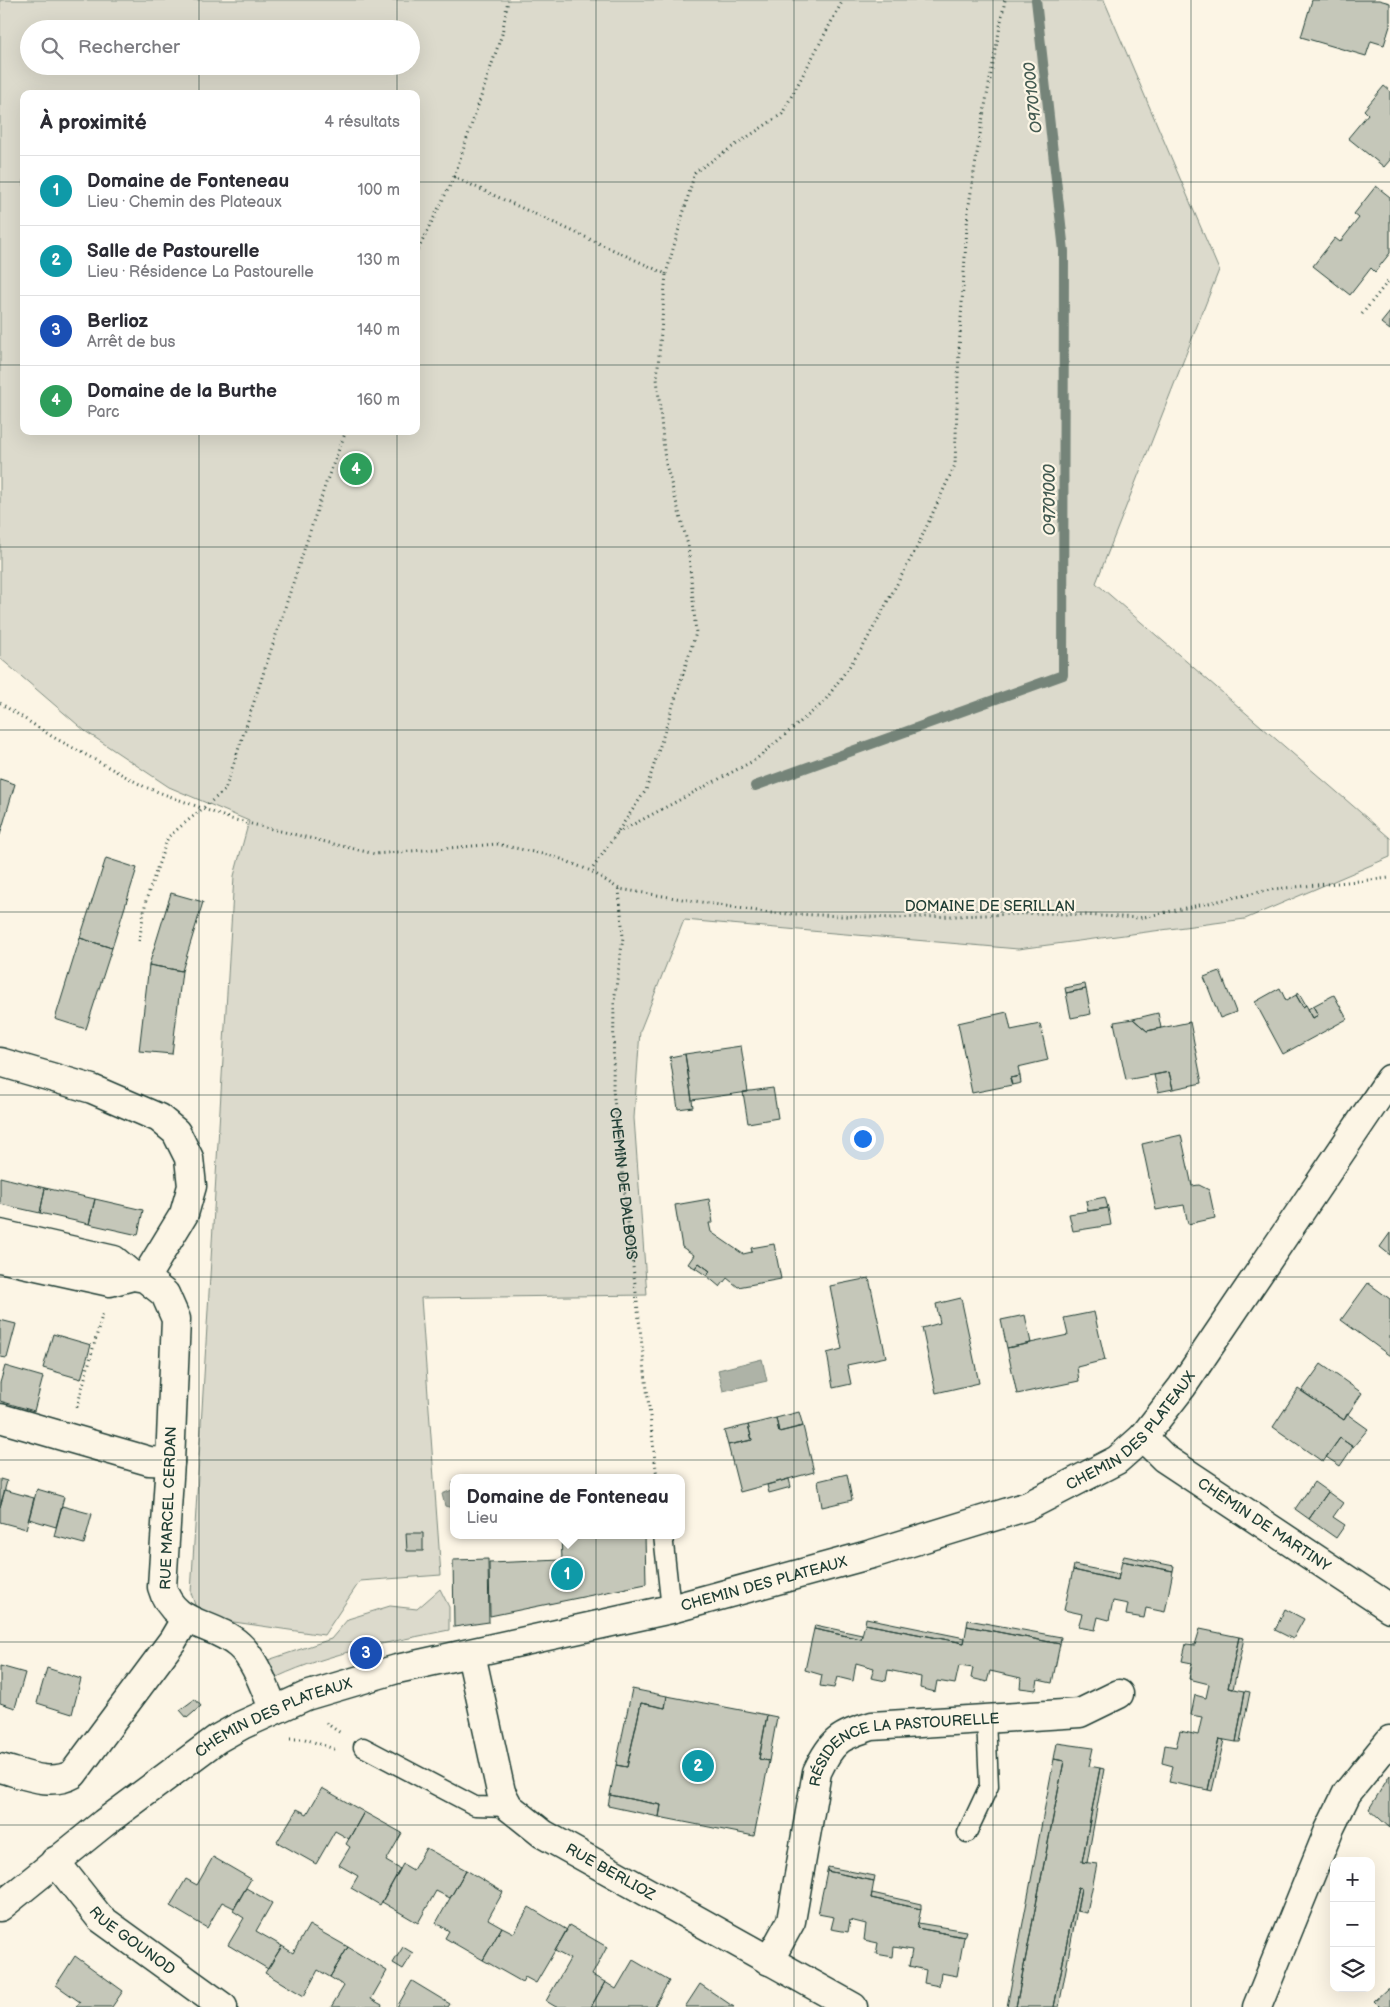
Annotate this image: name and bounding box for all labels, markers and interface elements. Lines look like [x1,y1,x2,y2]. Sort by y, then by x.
search box [20,20,420,75]
icon: search [38,34,66,62]
text: Rechercher [78,36,180,59]
water label: O9701000 [1020,61,1047,134]
text: À proximité [40,110,147,135]
text: 4 résultats [324,113,400,132]
text: Domaine de Fonteneau [87,170,289,193]
text: 1 [53,181,59,200]
text: 100 m [357,181,400,200]
text: Lieu · Chemin des Plateaux [87,193,282,212]
text: Salle de Pastourelle [87,240,260,263]
text: 2 [51,251,61,270]
text: 130 m [357,251,400,270]
text: Lieu · Résidence La Pastourelle [87,263,314,282]
text: Berlioz [87,310,148,333]
text: 3 [51,321,61,340]
text: 140 m [357,321,400,340]
text: Arrêt de bus [87,333,176,352]
text: Domaine de la Burthe [87,380,277,403]
text: 4 [51,391,61,410]
text: 160 m [357,391,400,410]
text: Parc [87,403,119,422]
pin: 4 [340,450,372,488]
water label: O9701000 [1041,464,1060,536]
street label: DOMAINE DE SERILLAN [905,897,1075,916]
street label: CHEMIN DE DALBOIS [605,1107,641,1261]
your location [850,1126,876,1152]
street label: CHEMIN DES PLATEAUX [1063,1368,1200,1495]
street label: RUE MARCEL CERDAN [156,1426,181,1590]
popup [450,1474,685,1539]
street label: CHEMIN DE MARTINY [1194,1474,1334,1576]
text: Domaine de Fonteneau [466,1486,669,1509]
text: Lieu [466,1509,498,1528]
street label: CHEMIN DES PLATEAUX [679,1552,850,1616]
pin: 1 [551,1555,583,1593]
pin: 3 [350,1634,382,1672]
street label: CHEMIN DES PLATEAUX [191,1674,355,1762]
street label: RÉSIDENCE LA PASTOURELLE [806,1709,1000,1788]
pin: 2 [682,1747,714,1785]
street label: RUE BERLIOZ [562,1840,659,1905]
map controls [1330,1857,1375,1992]
button: + [1330,1857,1375,1902]
button: − [1330,1902,1375,1947]
street label: RUE GOUNOD [85,1903,179,1979]
button: layers [1330,1947,1375,1992]

